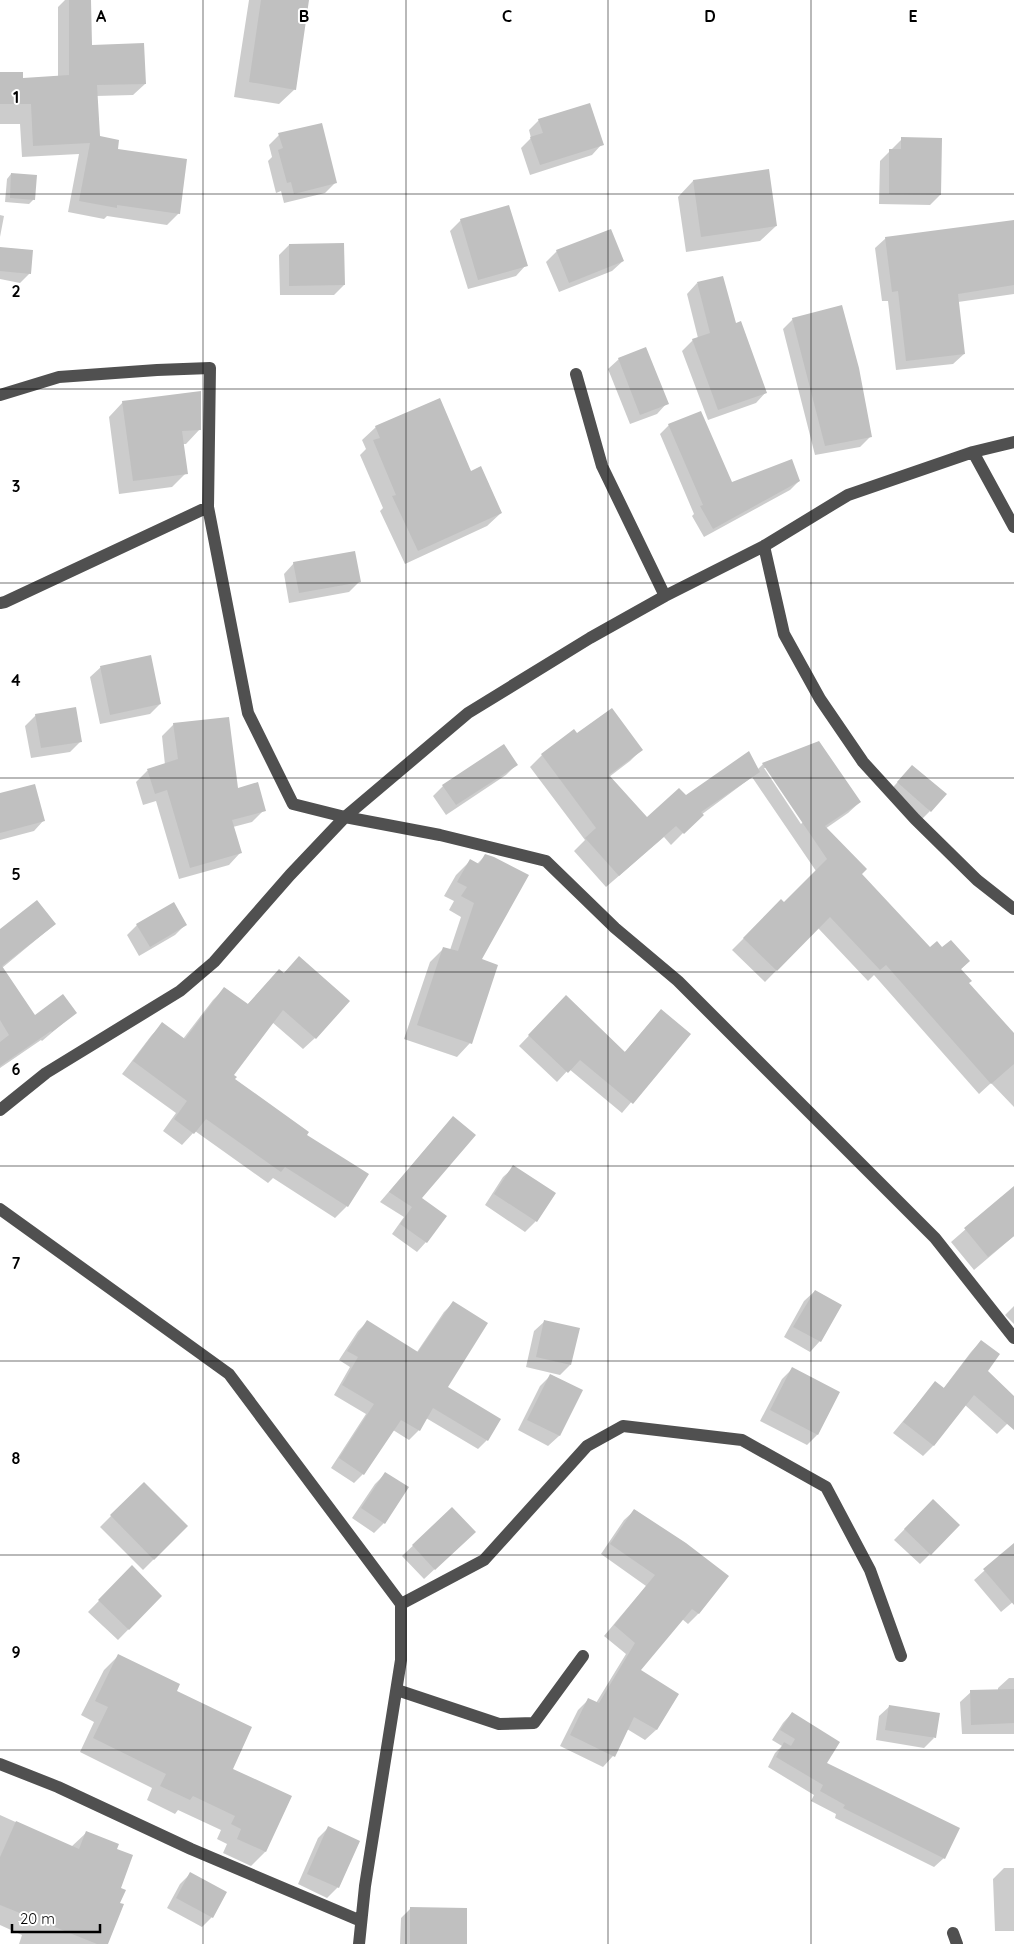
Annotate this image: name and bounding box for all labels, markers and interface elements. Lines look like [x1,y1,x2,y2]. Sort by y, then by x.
text: A [96,6,107,26]
text: B [299,6,309,26]
text: C [502,6,512,26]
text: D [704,6,716,26]
text: E [908,6,918,26]
text: 1 [13,87,19,107]
text: 2 [11,281,21,301]
text: 3 [12,476,20,496]
text: 4 [11,670,21,690]
text: 5 [11,864,21,884]
text: 6 [12,1059,21,1079]
text: 7 [12,1253,21,1273]
text: 8 [12,1448,21,1468]
text: 9 [11,1642,21,1662]
scale bar [12,1902,100,1934]
text: 20 m [20,1909,55,1928]

